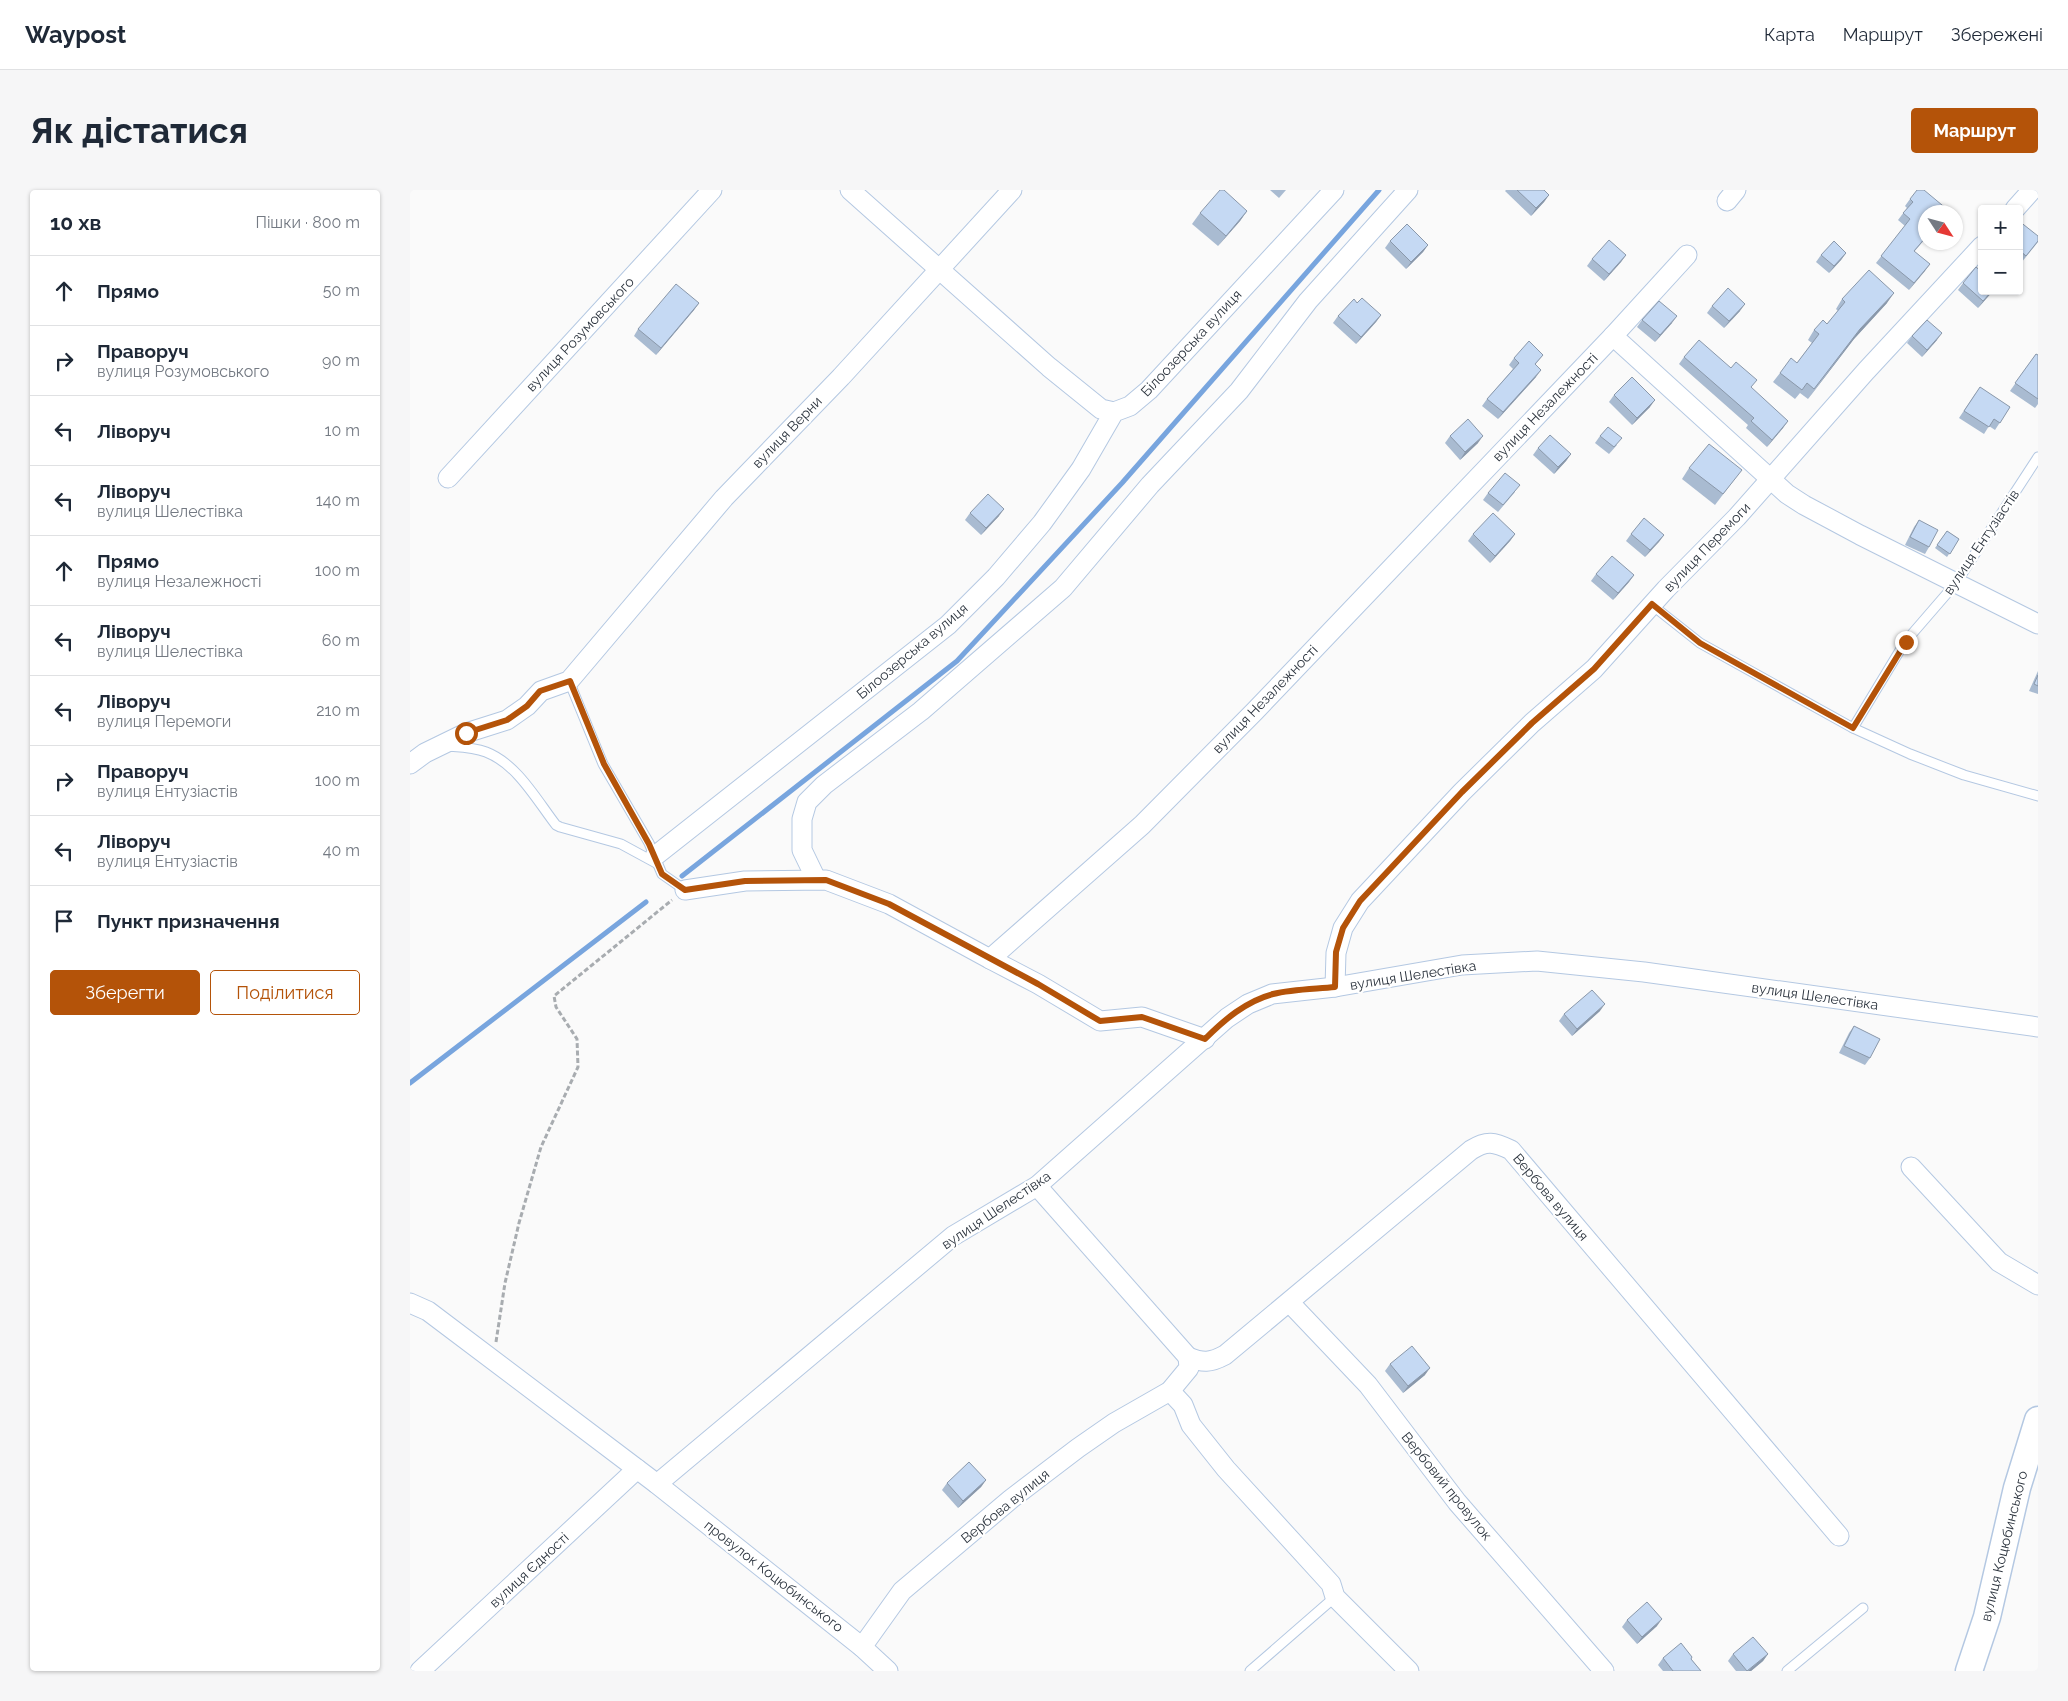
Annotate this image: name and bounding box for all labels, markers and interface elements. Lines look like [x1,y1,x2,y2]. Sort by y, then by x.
text: Waypost [25,20,126,49]
text: Карта [1764,24,1815,45]
text: Маршрут [1843,24,1923,45]
text: Збережені [1951,24,2043,45]
button: Маршрут [1911,108,2038,153]
text: Як дістатися [30,110,248,151]
north arrow [1918,205,1963,250]
map controls [1978,205,2023,295]
button: + [1978,205,2023,250]
text: 10 хв [50,210,101,235]
text: Пішки · 800 m [255,213,360,232]
button: − [1978,250,2023,295]
street label: вулиця Розумовського [523,273,637,395]
icon: ahead [50,277,78,305]
text: Прямо [97,280,159,302]
text: 50 m [323,281,360,300]
street label: Білоозерська вулиця [1137,286,1245,400]
text: Праворуч [97,340,189,362]
icon: right [50,347,78,375]
street label: вулиця Незалежності [1489,350,1601,464]
text: 90 m [322,351,360,370]
text: вулиця Розумовського [97,362,269,381]
street label: вулиця Верни [749,393,825,471]
icon: left [50,417,78,445]
text: Ліворуч [97,420,171,442]
text: 10 m [325,421,360,440]
text: Ліворуч [97,480,171,502]
street label: вулиця Ентузіастів [1940,486,2022,598]
icon: left [50,487,78,515]
text: 140 m [316,491,360,510]
street label: вулиця Перемоги [1660,499,1754,595]
text: вулиця Шелестівка [97,502,243,521]
text: Прямо [97,550,159,572]
icon: ahead [50,557,78,585]
text: 100 m [315,561,360,580]
text: вулиця Незалежності [97,572,262,591]
street label: Білоозерська вулиця [853,600,971,702]
text: Ліворуч [97,620,171,642]
icon: left [50,627,78,655]
text: 60 m [322,631,360,650]
route end [1895,631,1918,654]
text: вулиця Шелестівка [97,642,243,661]
street label: вулиця Незалежності [1209,642,1321,756]
text: Ліворуч [97,690,171,712]
icon: left [50,697,78,725]
text: 210 m [316,701,360,720]
text: вулиця Перемоги [97,712,231,731]
route start [455,722,478,745]
text: Праворуч [97,760,189,782]
icon: right [50,767,78,795]
text: 100 m [315,771,360,790]
text: вулиця Ентузіастів [97,782,238,801]
text: Ліворуч [97,830,171,852]
icon: left [50,837,78,865]
text: 40 m [323,841,360,860]
text: вулиця Ентузіастів [97,852,238,871]
icon: arrive [50,907,78,935]
text: Пункт призначення [97,910,280,932]
street label: вулиця Шелестівка [1349,957,1477,993]
button: Зберегти [50,970,200,1015]
button: Поділитися [210,970,360,1015]
street label: вулиця Шелестівка [1751,979,1879,1013]
street label: Вербова вулиця [1510,1150,1592,1244]
street label: вулиця Шелестівка [939,1168,1053,1252]
street label: Вербовий провулок [1399,1429,1495,1543]
street label: Вербова вулиця [958,1466,1052,1546]
street label: вулиця Коцюбинського [1978,1469,2030,1623]
street label: провулок Коцюбинського [701,1517,847,1635]
street label: вулиця Єдності [486,1529,572,1611]

